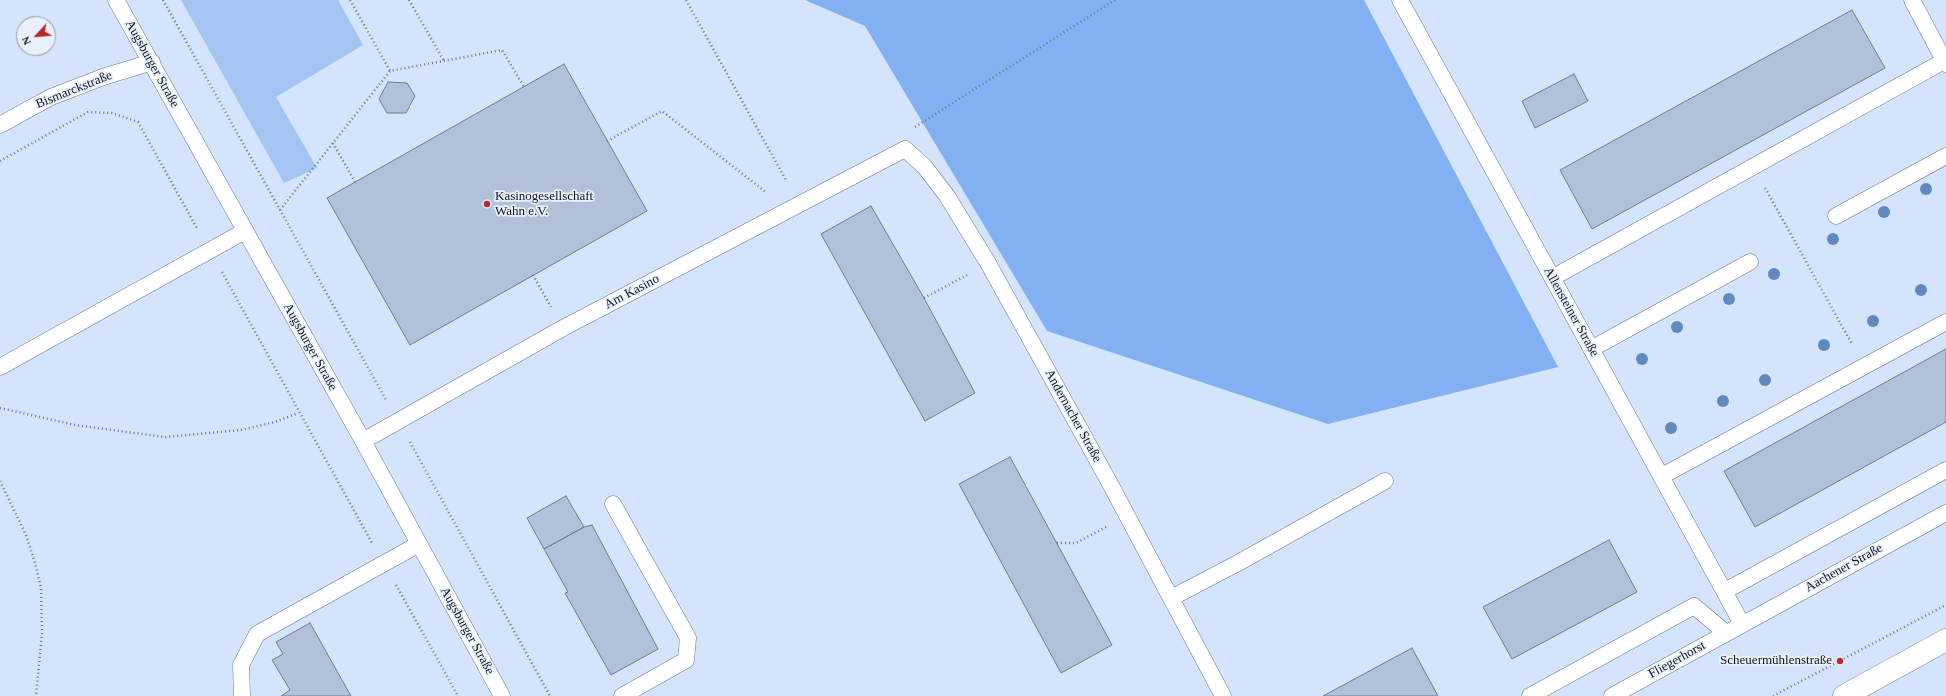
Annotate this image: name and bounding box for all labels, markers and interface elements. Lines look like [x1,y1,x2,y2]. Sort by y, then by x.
north arrow [16,16,56,56]
street label: Augsburger Straße [122,18,182,110]
text: N [19,35,33,47]
street label: Bismarckstraße [34,68,114,112]
place label: Kasinogesellschaft Wahn e.V. [495,189,593,220]
marker: Kasinogesellschaft Wahn e.V. [482,199,492,209]
street label: Allensteiner Straße [1540,264,1602,360]
street label: Am Kasino [602,271,662,313]
street label: Augsburger Straße [280,301,340,393]
street label: Andernacher Straße [1041,367,1105,465]
street label: Aachener Straße [1802,540,1886,596]
street label: Augsburger Straße [437,585,497,677]
street label: Fliegerhorst [1646,638,1708,682]
place label: Scheuermühlenstraße [1720,653,1832,669]
marker: Scheuermühlenstraße [1835,656,1845,666]

